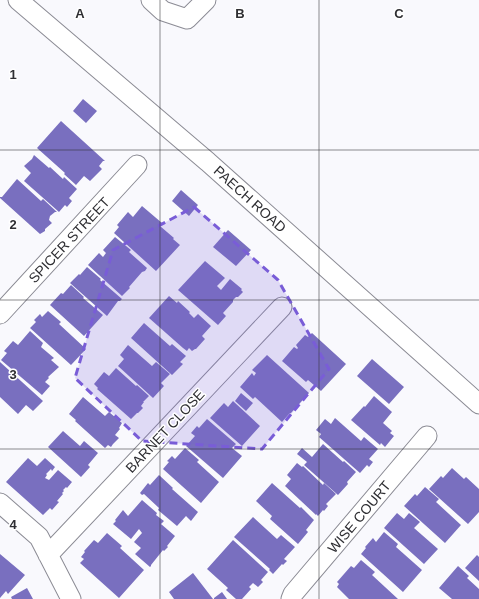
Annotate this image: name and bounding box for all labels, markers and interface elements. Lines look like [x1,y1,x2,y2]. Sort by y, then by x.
text: A [75,6,85,21]
text: B [235,6,245,21]
text: C [394,6,404,21]
text: 1 [9,67,17,82]
street label: PAECH ROAD [211,162,289,236]
street label: SPICER STREET [25,194,113,286]
text: 2 [9,217,17,232]
text: 3 [9,367,17,382]
street label: BARNET CLOSE [122,386,208,476]
street label: WISE COURT [324,477,394,556]
text: 4 [9,517,17,532]

